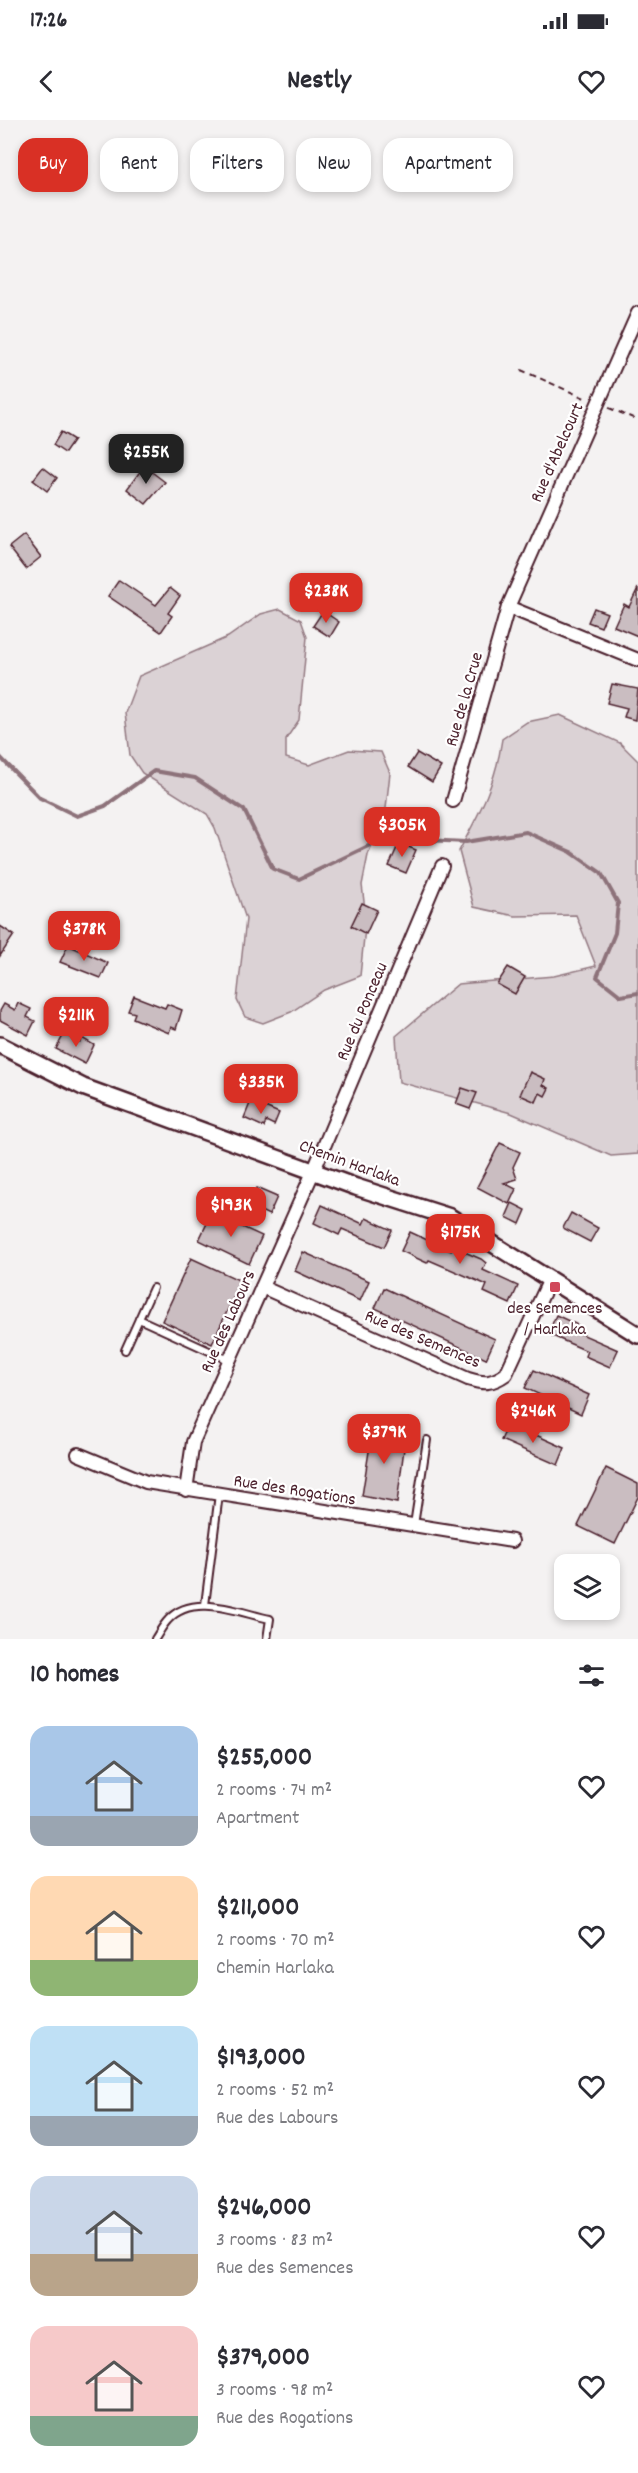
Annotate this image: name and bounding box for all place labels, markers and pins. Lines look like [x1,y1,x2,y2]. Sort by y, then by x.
pin: $255K [104,434,188,485]
pin: $238K [284,573,368,624]
pin: $305K [360,807,444,858]
pin: $378K [42,911,126,962]
pin: $211K [34,997,118,1048]
pin: $335K [219,1064,303,1115]
pin: $193K [189,1187,273,1238]
pin: $175K [418,1214,502,1265]
marker: des Semences / Harlaka [548,1280,562,1294]
place label: des Semences / Harlaka [507,1297,603,1343]
pin: $246K [491,1393,575,1444]
pin: $379K [342,1414,426,1465]

